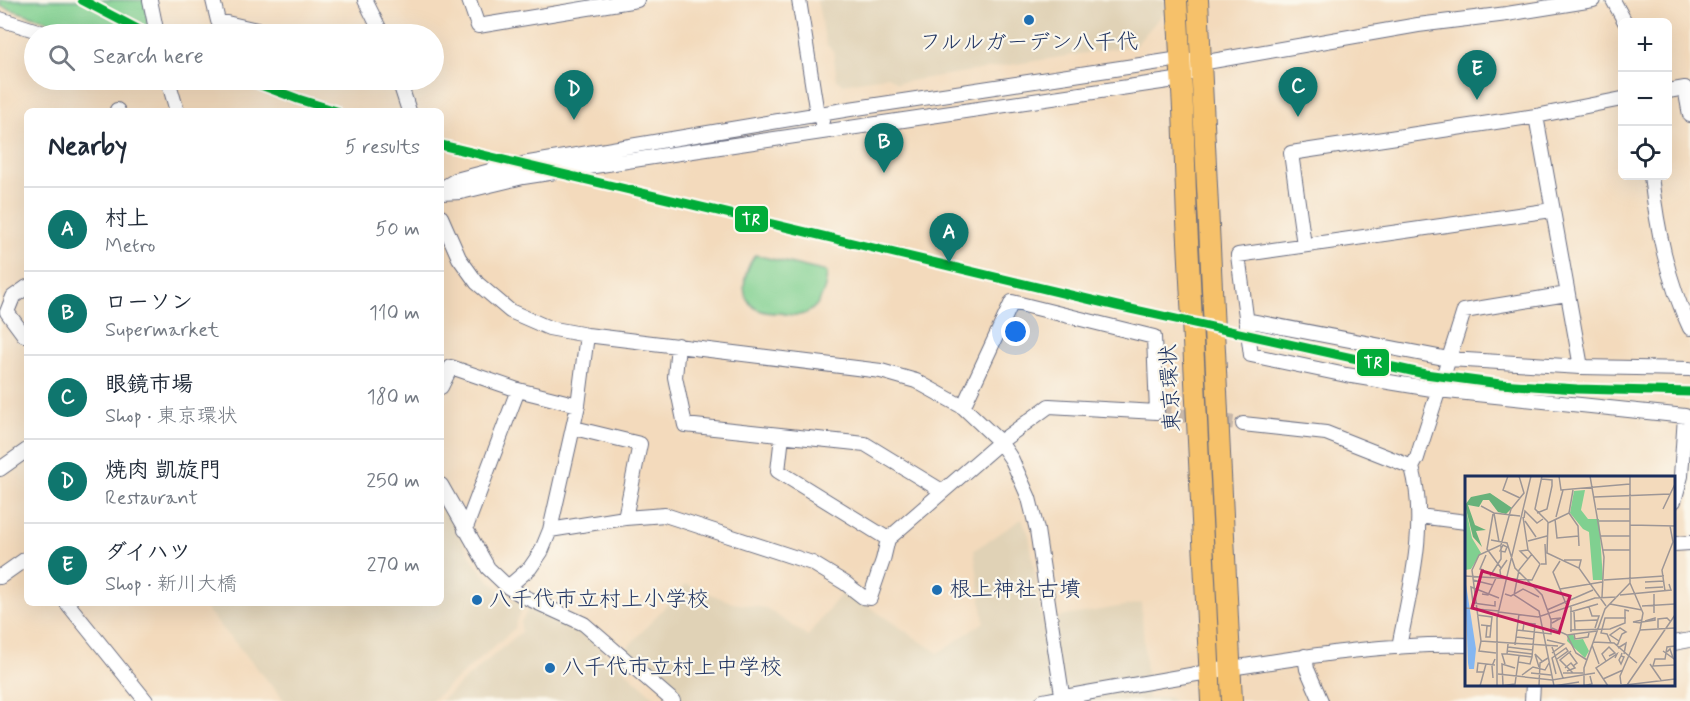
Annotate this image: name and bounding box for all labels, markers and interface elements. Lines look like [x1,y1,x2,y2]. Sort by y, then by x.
marker: フルルガーデン八千代 [1022,13,1036,27]
map controls [1618,18,1672,180]
button: + [1618,18,1672,72]
search box [24,24,444,90]
place label: フルルガーデン八千代 [919,29,1139,57]
icon: search [45,41,78,74]
text: Search here [93,43,204,71]
pin: E [1458,51,1496,100]
pin: C [1278,68,1318,117]
pin: D [554,70,594,120]
button: − [1618,72,1672,126]
pin: B [864,124,904,173]
button: locate [1618,126,1672,180]
text: Nearby [48,130,127,164]
text: 5 results [345,134,420,161]
text: 村上 [105,205,149,233]
line badge: TR [734,205,769,233]
text: TR [742,210,760,231]
pin: A [930,214,968,263]
text: A [61,216,74,243]
text: 50 m [375,216,420,243]
text: Metro [105,233,155,260]
text: ローソン [105,289,193,317]
text: B [61,300,74,327]
text: 110 m [369,300,420,327]
text: Supermarket [105,317,219,344]
your location [1001,317,1030,346]
street label: 東京環状 [1155,343,1187,433]
line badge: TR [1356,348,1390,377]
text: TR [1364,353,1382,374]
text: 眼鏡市場 [105,371,193,399]
text: C [60,384,75,411]
text: 180 m [367,384,420,411]
text: Shop · 東京環状 [105,403,237,430]
text: 焼肉 凱旋門 [105,457,221,485]
text: D [61,468,74,495]
text: 250 m [366,468,420,495]
inset map [1465,476,1675,686]
text: Restaurant [105,485,198,512]
text: ダイハツ [105,539,191,567]
text: E [62,552,73,579]
text: 270 m [367,552,420,579]
text: Shop · 新川大橋 [105,571,237,598]
place label: 根上神社古墳 [949,576,1081,604]
marker: 根上神社古墳 [930,583,944,597]
place label: 八千代市立村上小学校 [489,586,709,614]
marker: 八千代市立村上小学校 [470,593,484,607]
place label: 八千代市立村上中学校 [562,654,782,682]
marker: 八千代市立村上中学校 [543,661,557,675]

